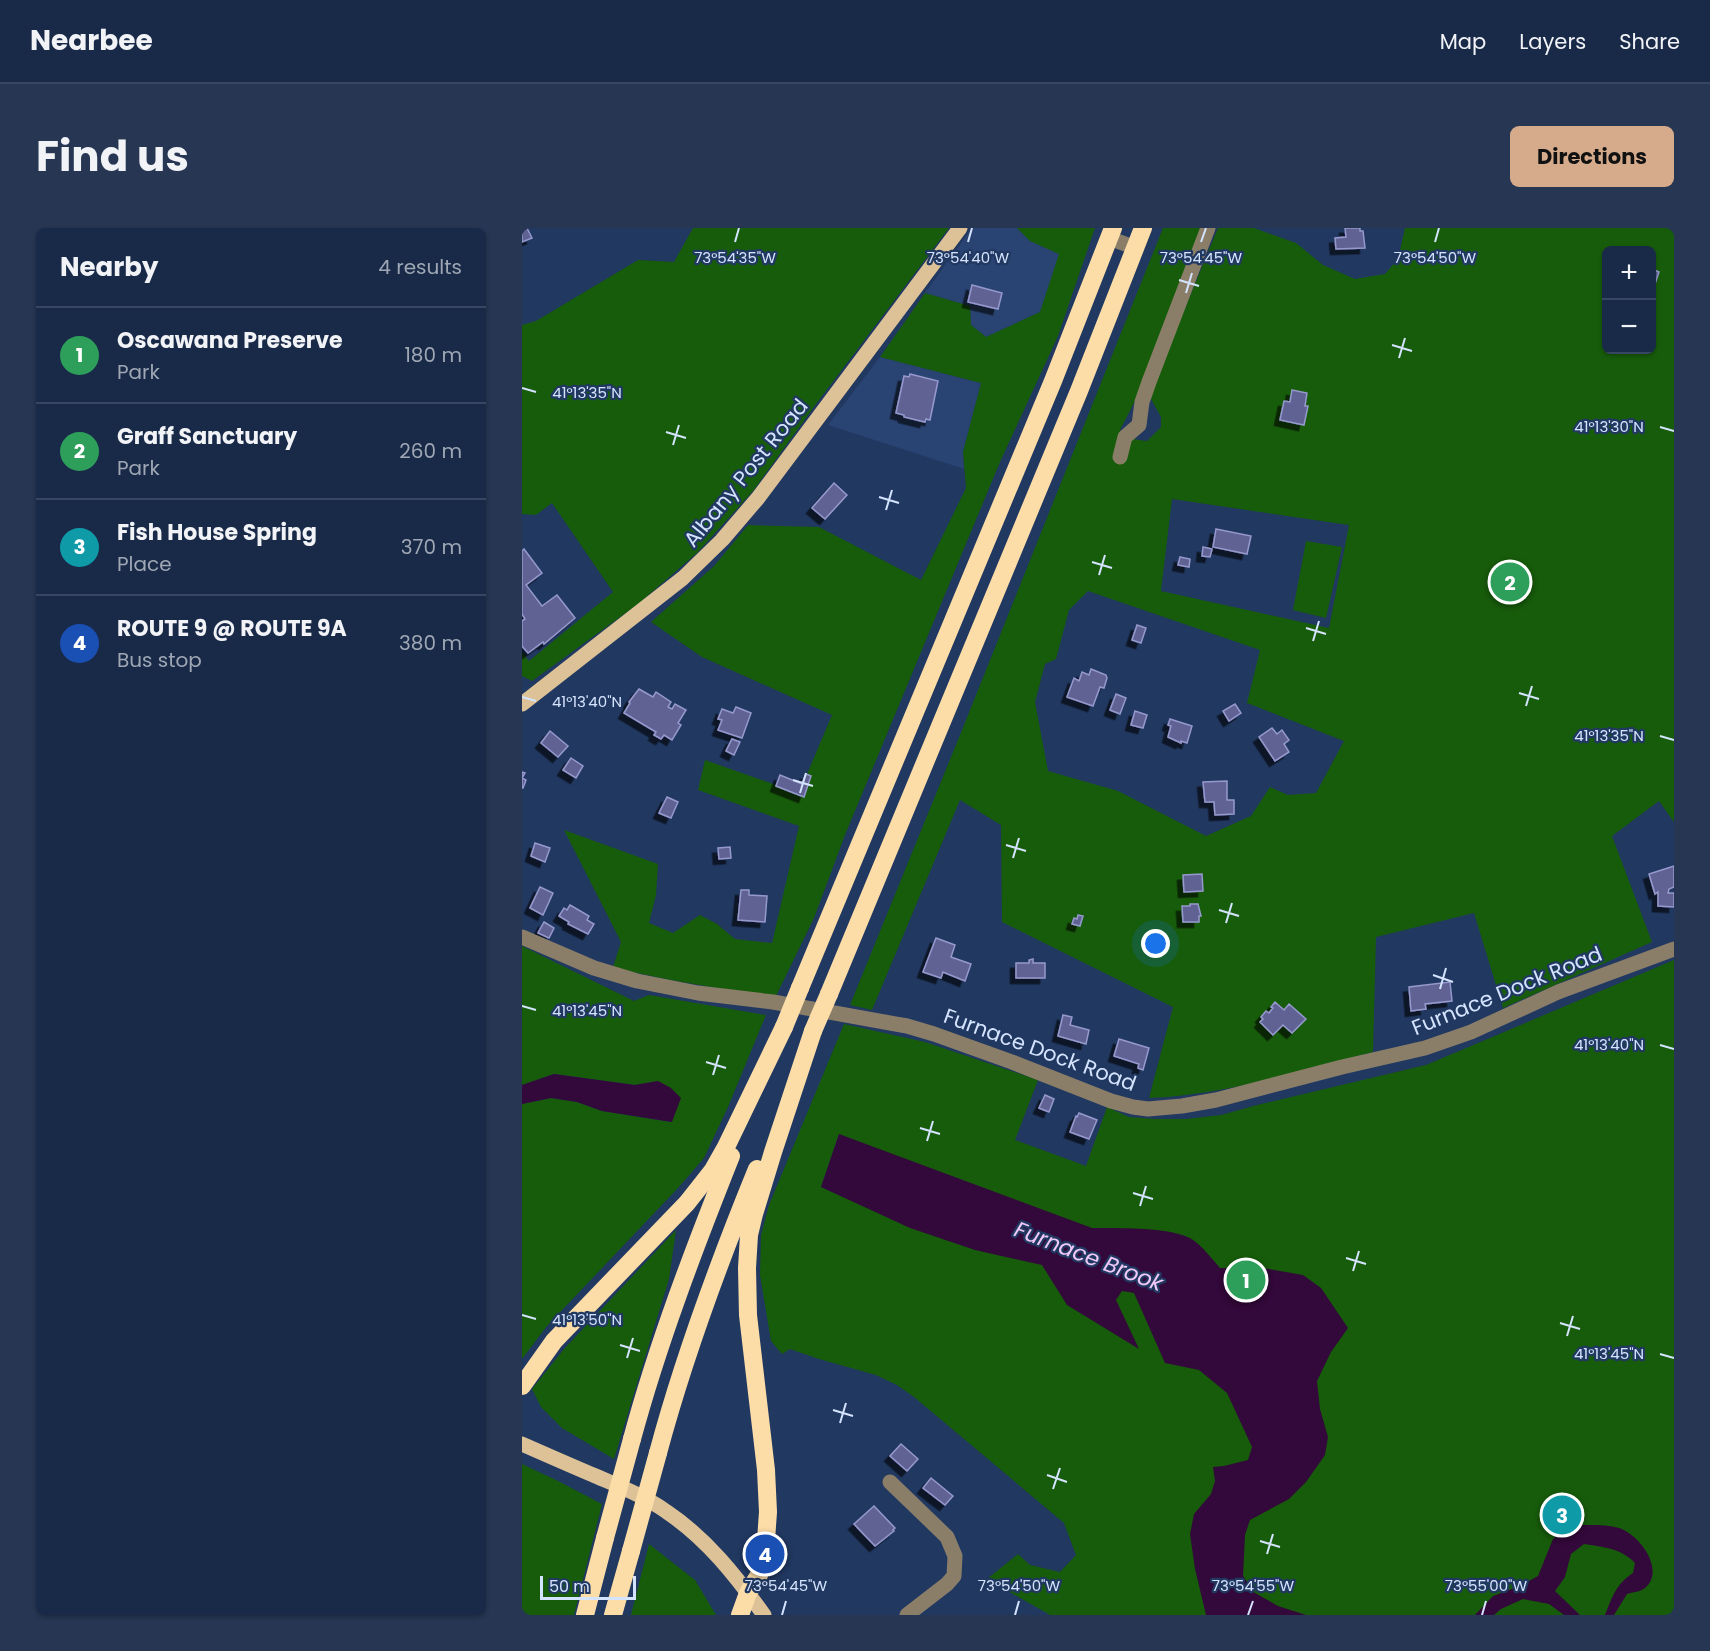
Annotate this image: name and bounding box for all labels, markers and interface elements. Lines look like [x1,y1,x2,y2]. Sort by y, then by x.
text: Nearbee [30,21,153,60]
text: Map [1440,27,1486,56]
text: Layers [1519,27,1586,56]
text: Share [1619,27,1680,56]
button: Directions [1510,126,1674,187]
text: Find us [36,127,189,186]
map controls [1602,246,1656,354]
button: + [1602,246,1656,300]
text: 73°54'35"W [694,247,776,268]
text: 73°54'40"W [927,247,1010,268]
text: 73°54'45"W [1160,247,1243,268]
text: 73°54'50"W [1394,247,1476,268]
text: Nearby [60,249,158,285]
text: 4 results [378,253,462,281]
button: − [1602,300,1656,354]
text: Oscawana Preserve [117,325,343,356]
text: 1 [76,341,83,369]
text: 180 m [404,341,462,369]
text: Park [117,358,160,386]
text: 41°13'35"N [552,382,622,403]
street label: Albany Post Road [677,392,814,553]
text: 41°13'30"N [1574,416,1644,437]
text: Graff Sanctuary [117,421,297,452]
text: 2 [74,437,85,465]
text: 260 m [399,437,462,465]
text: Park [117,454,160,482]
text: Fish House Spring [117,517,317,548]
text: 3 [73,533,86,561]
text: 370 m [401,533,462,561]
text: Place [117,550,172,578]
pin: 2 [1490,560,1530,604]
text: ROUTE 9 @ ROUTE 9A [117,613,347,644]
text: 4 [73,629,86,657]
text: 380 m [399,629,462,657]
text: Bus stop [117,646,202,674]
text: 41°13'40"N [552,691,622,712]
text: 41°13'35"N [1574,725,1644,746]
your location [1141,929,1170,958]
street label: Furnace Dock Road [1407,939,1606,1042]
text: 41°13'45"N [552,1000,622,1021]
street label: Furnace Dock Road [940,1001,1140,1098]
text: 41°13'40"N [1574,1034,1644,1055]
water label: Furnace Brook [1010,1214,1169,1300]
pin: 1 [1226,1258,1266,1302]
text: 41°13'50"N [552,1309,622,1330]
text: 41°13'45"N [1574,1343,1644,1364]
pin: 3 [1542,1492,1582,1538]
pin: 4 [746,1532,784,1576]
scale bar [540,1573,636,1600]
text: 50 m [549,1575,590,1598]
text: 73°54'45"W [745,1575,828,1596]
text: 73°54'50"W [978,1575,1060,1596]
text: 73°54'55"W [1212,1575,1294,1596]
text: 73°55'00"W [1445,1575,1527,1596]

